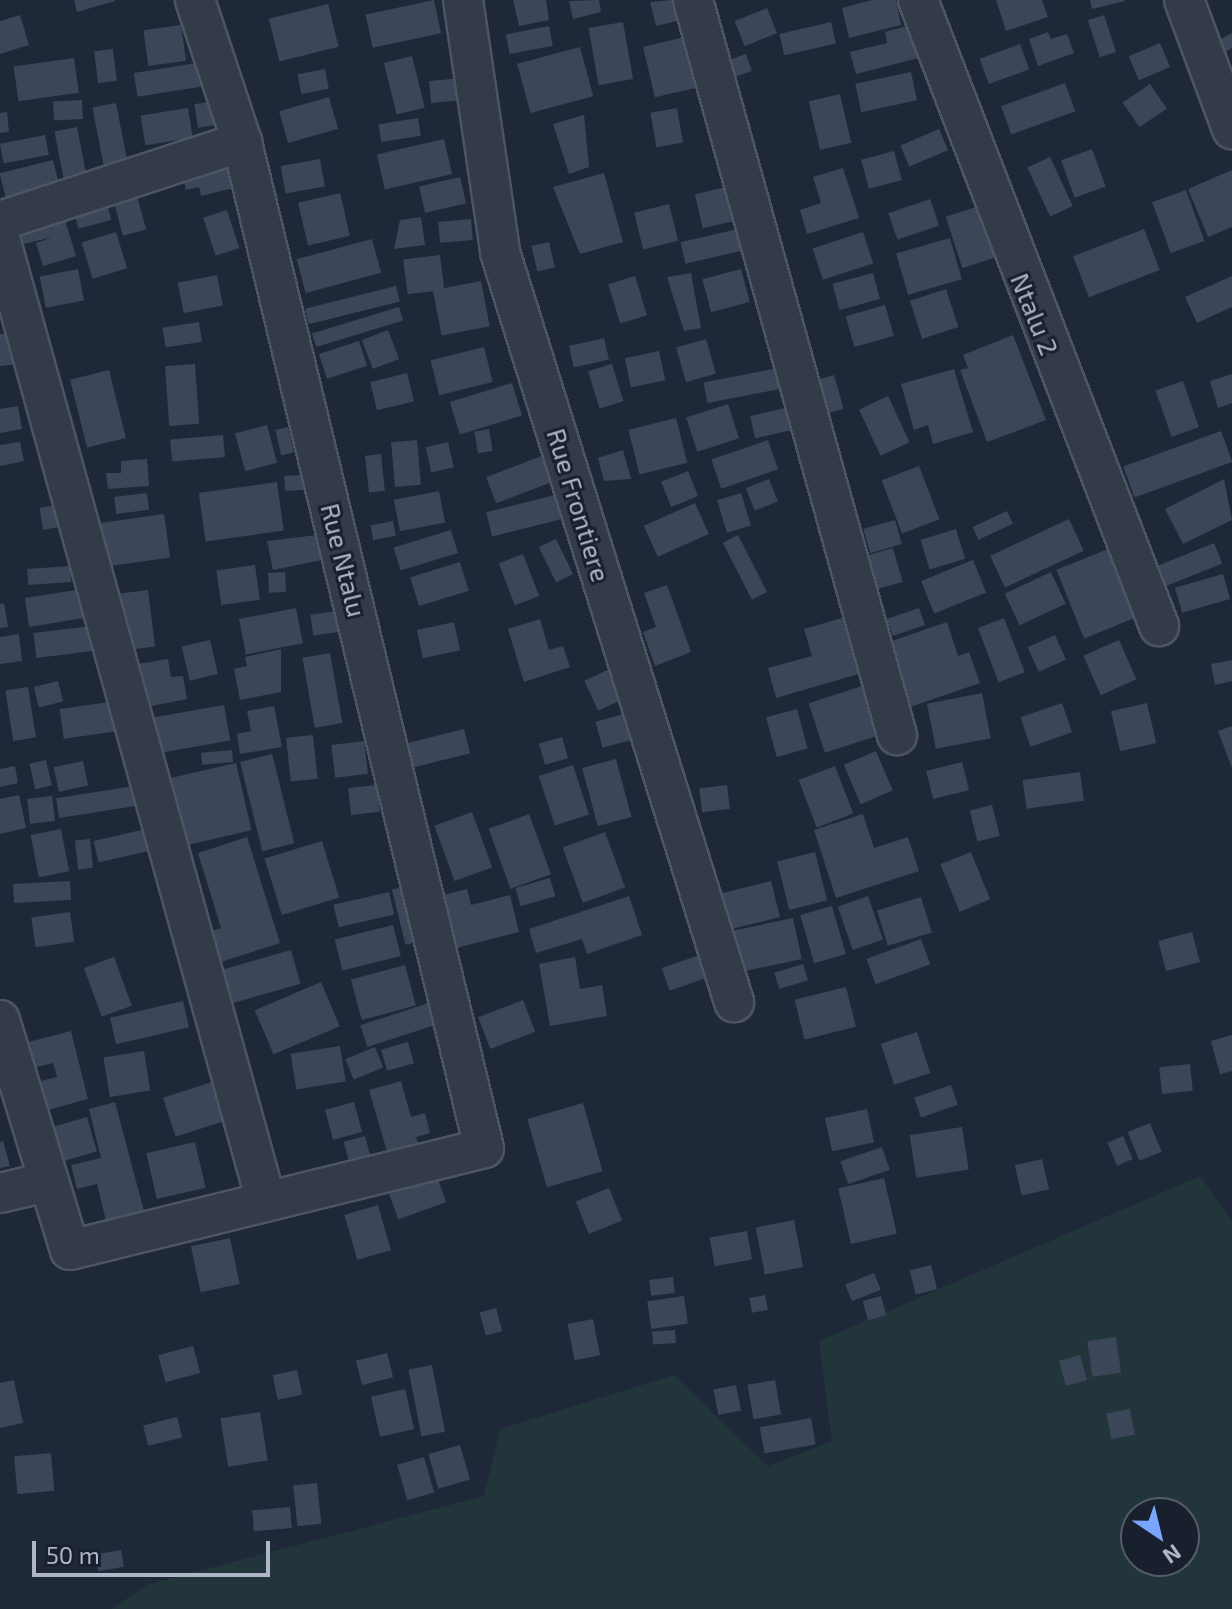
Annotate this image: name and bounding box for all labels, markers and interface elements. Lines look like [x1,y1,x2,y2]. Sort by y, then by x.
street label: Ntalu 2 [1005,269,1065,359]
street label: Rue Frontiere [541,425,617,585]
street label: Rue Ntalu [315,500,373,620]
north arrow [1120,1497,1200,1577]
scale bar [36,1525,274,1575]
text: 50 m [46,1540,100,1569]
text: N [1159,1540,1187,1570]

